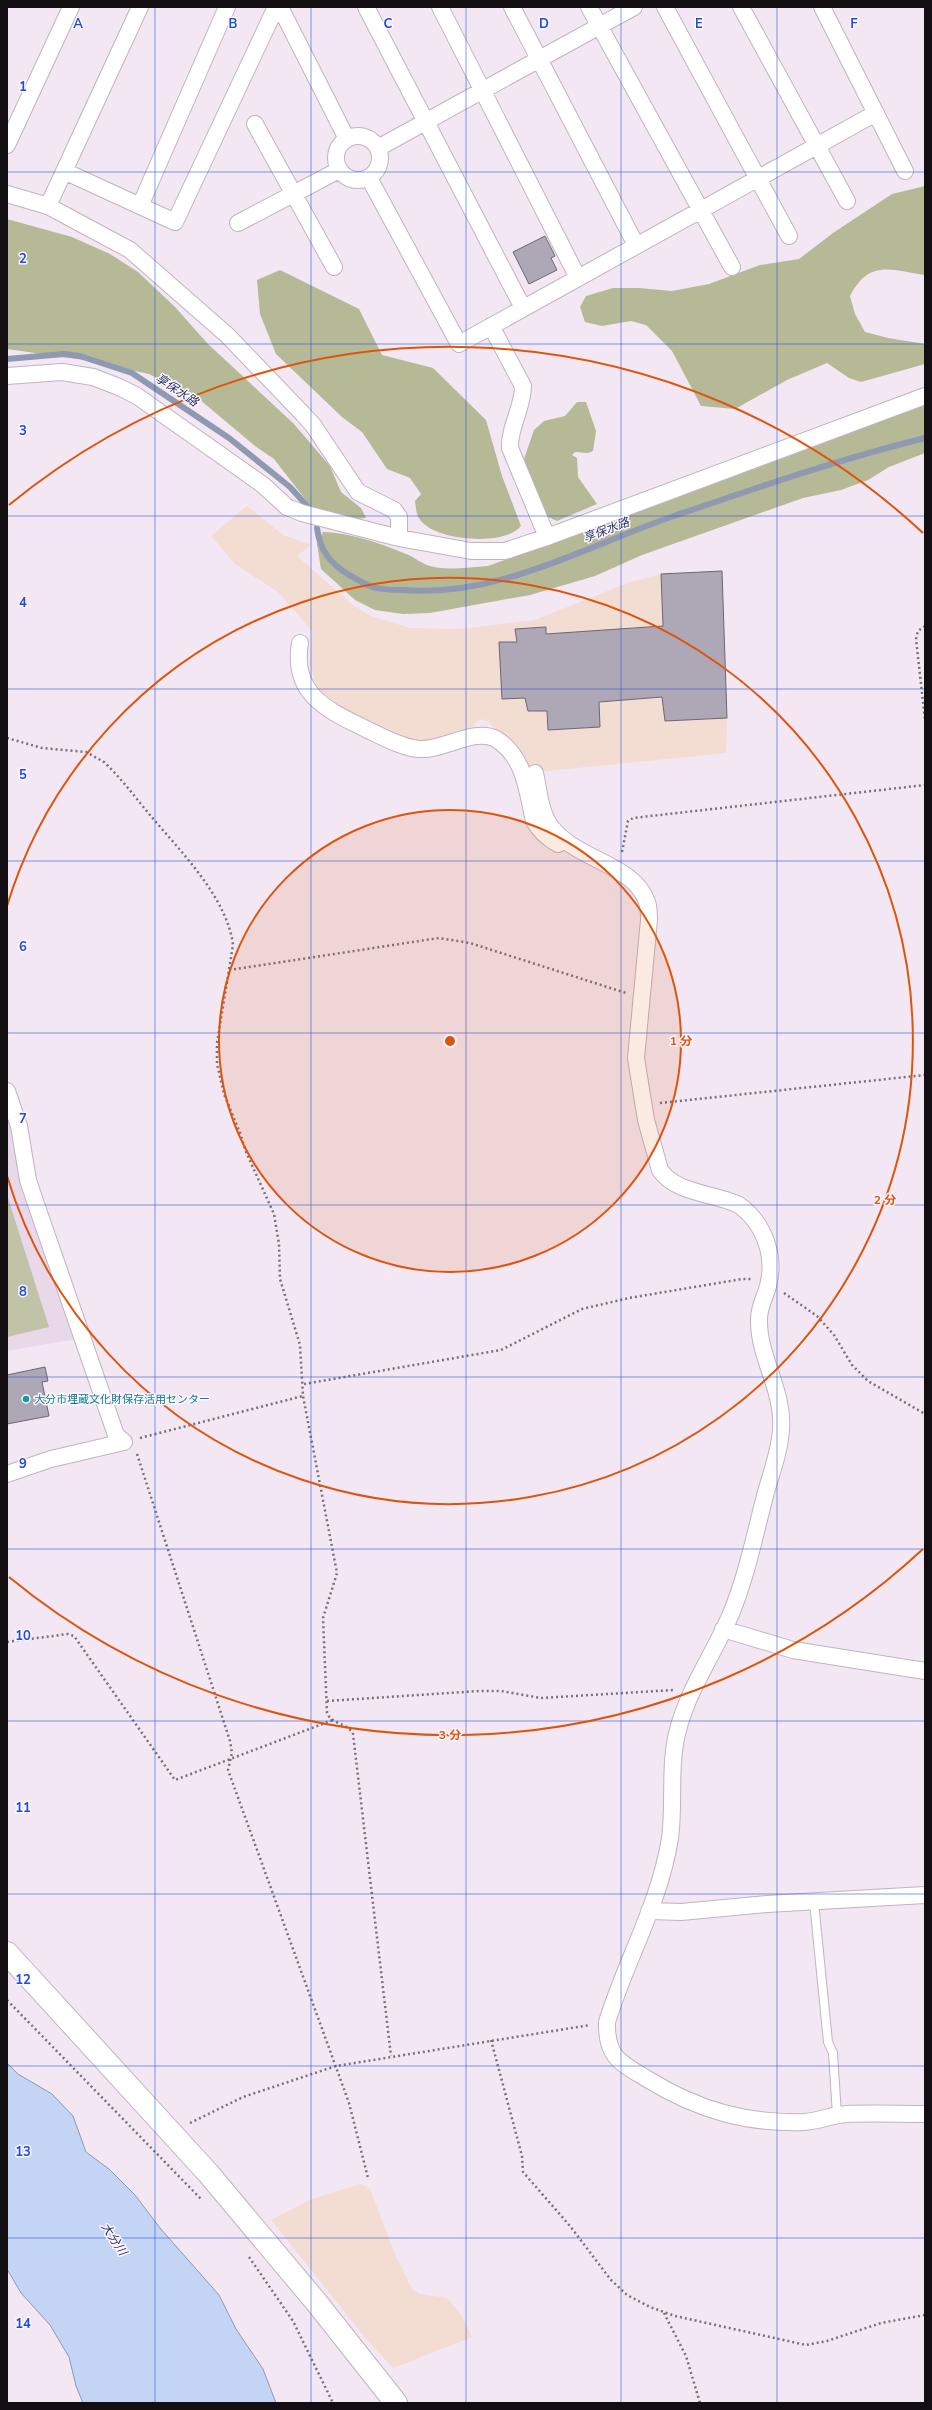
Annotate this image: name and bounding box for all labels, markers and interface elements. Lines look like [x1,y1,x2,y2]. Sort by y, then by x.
text: A [73,15,83,33]
text: B [229,15,238,33]
text: C [384,15,393,33]
text: D [539,15,549,33]
text: E [695,15,703,33]
text: F [850,15,858,33]
text: 1 [19,78,27,96]
text: 2 [19,250,27,268]
water label: 享保水路 [153,370,202,411]
text: 3 [19,422,27,440]
water label: 享保水路 [581,514,632,546]
text: 4 [19,594,27,612]
text: 5 [19,766,27,784]
text: 6 [19,938,27,956]
text: 1 分 [670,1033,692,1049]
centre of rings [443,1034,457,1048]
text: 7 [19,1110,27,1128]
text: 2 分 [874,1192,896,1208]
text: 8 [19,1283,27,1301]
place label: 大分市埋蔵文化財保存活用センター [34,1392,210,1407]
marker: 大分市埋蔵文化財保存活用センター [21,1394,31,1404]
text: 9 [19,1455,27,1473]
text: 10 [15,1627,31,1645]
text: 3 分 [439,1727,461,1743]
text: 11 [15,1799,31,1817]
text: 12 [15,1971,31,1989]
text: 13 [15,2143,31,2161]
water label: 大分川 [97,2220,132,2260]
text: 14 [15,2315,31,2333]

